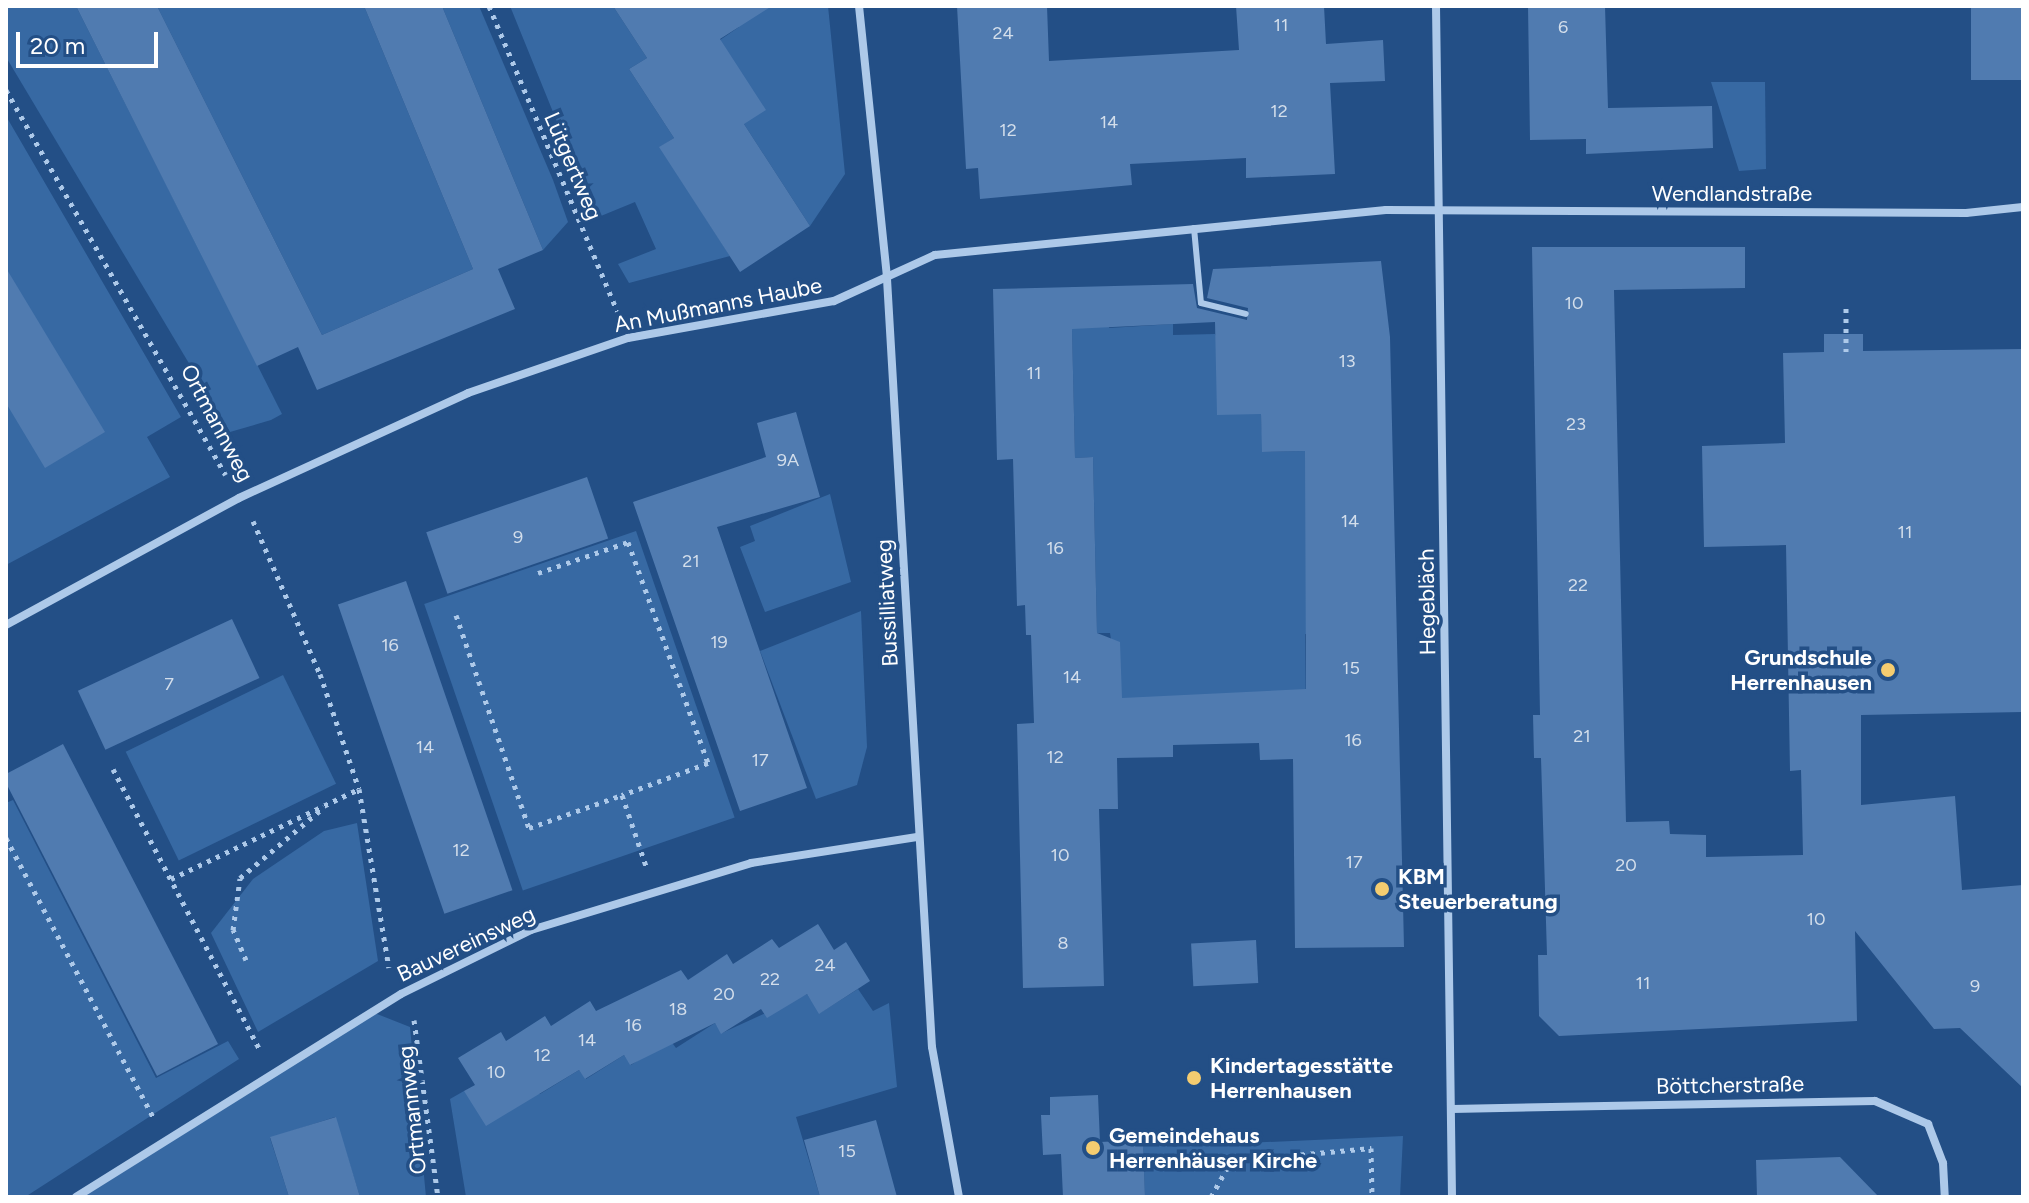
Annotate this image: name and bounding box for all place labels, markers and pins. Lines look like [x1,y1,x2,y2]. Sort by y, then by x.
place label: Grundschule Herrenhausen [1730,644,1872,696]
marker: Grundschule Herrenhausen [1879,661,1897,679]
place label: KBM Steuerberatung [1398,863,1558,914]
marker: KBM Steuerberatung [1373,880,1391,898]
place label: Kindertagesstätte Herrenhausen [1210,1052,1393,1104]
marker: Kindertagesstätte Herrenhausen [1185,1069,1203,1087]
place label: Gemeindehaus Herrenhäuser Kirche [1109,1122,1317,1174]
marker: Gemeindehaus Herrenhäuser Kirche [1084,1139,1102,1157]

